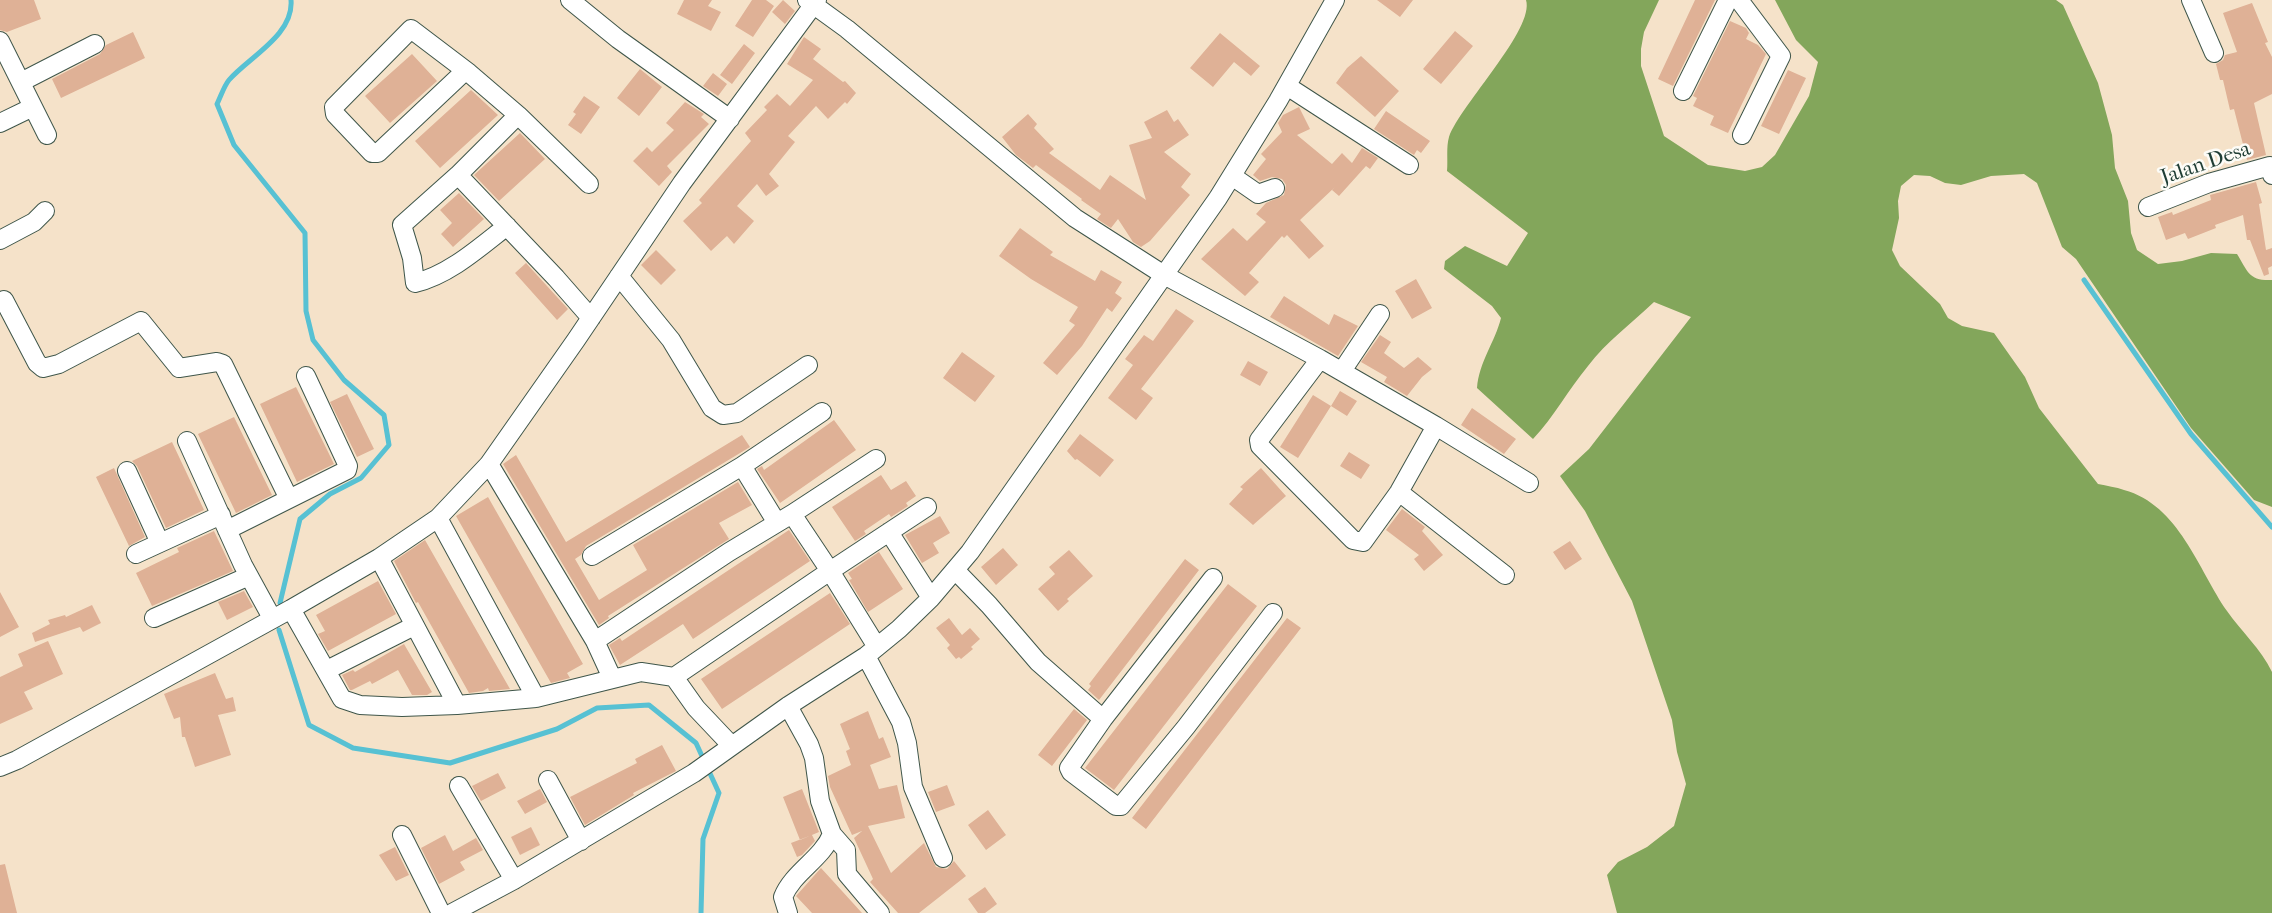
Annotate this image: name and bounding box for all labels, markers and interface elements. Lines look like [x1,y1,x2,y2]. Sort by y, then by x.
street label: Jalan Desa [2158,137,2254,191]

